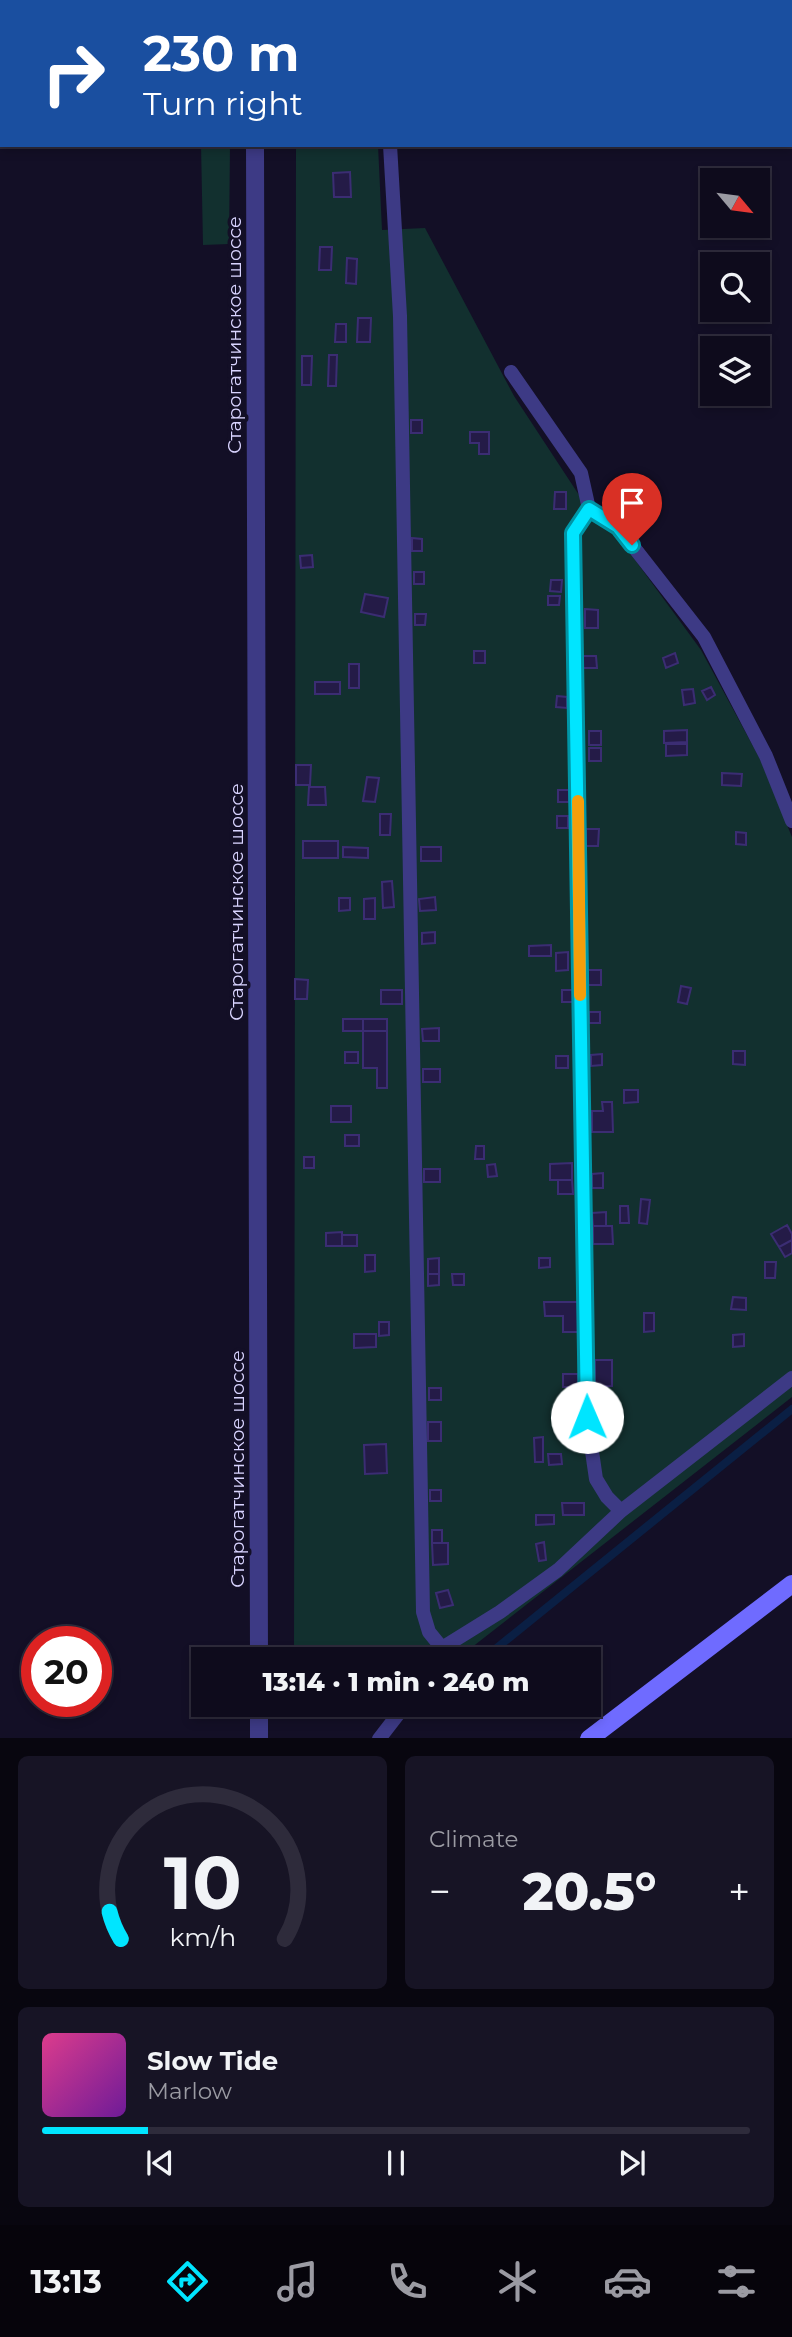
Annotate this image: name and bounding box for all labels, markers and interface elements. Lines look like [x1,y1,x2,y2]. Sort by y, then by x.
text: 230 m [143,24,299,83]
icon: right [28,28,119,119]
text: Turn right [143,84,303,123]
north arrow [700,168,770,238]
map controls [700,168,770,406]
street label: Старогатчинское шоссе [223,216,246,454]
button: search [700,252,770,322]
button: layers [700,336,770,406]
pin [602,473,662,545]
icon: arrive [613,484,651,522]
street label: Старогатчинское шоссе [225,783,248,1021]
street label: Старогатчинское шоссе [226,1350,249,1588]
position arrow [550,1380,624,1454]
speed limit sign: 20 [21,1626,112,1717]
text: 13:14 · 1 min · 240 m [262,1666,530,1698]
text: Climate [429,1825,518,1853]
text: 10 [164,1839,241,1927]
text: 20.5° [523,1860,656,1923]
text: − [429,1868,451,1915]
text: + [728,1868,750,1915]
text: km/h [169,1921,236,1951]
text: Slow Tide [147,2045,278,2077]
text: Marlow [147,2077,232,2105]
icon: previous [141,2144,179,2182]
icon: pause [377,2144,415,2182]
icon: next [613,2144,651,2182]
icon: directions [163,2257,212,2306]
icon: music [273,2257,322,2306]
icon: phone [383,2257,432,2306]
icon: climate [493,2257,542,2306]
icon: car [603,2257,652,2306]
icon: filters [712,2257,761,2306]
text: 13:13 [30,2262,102,2301]

